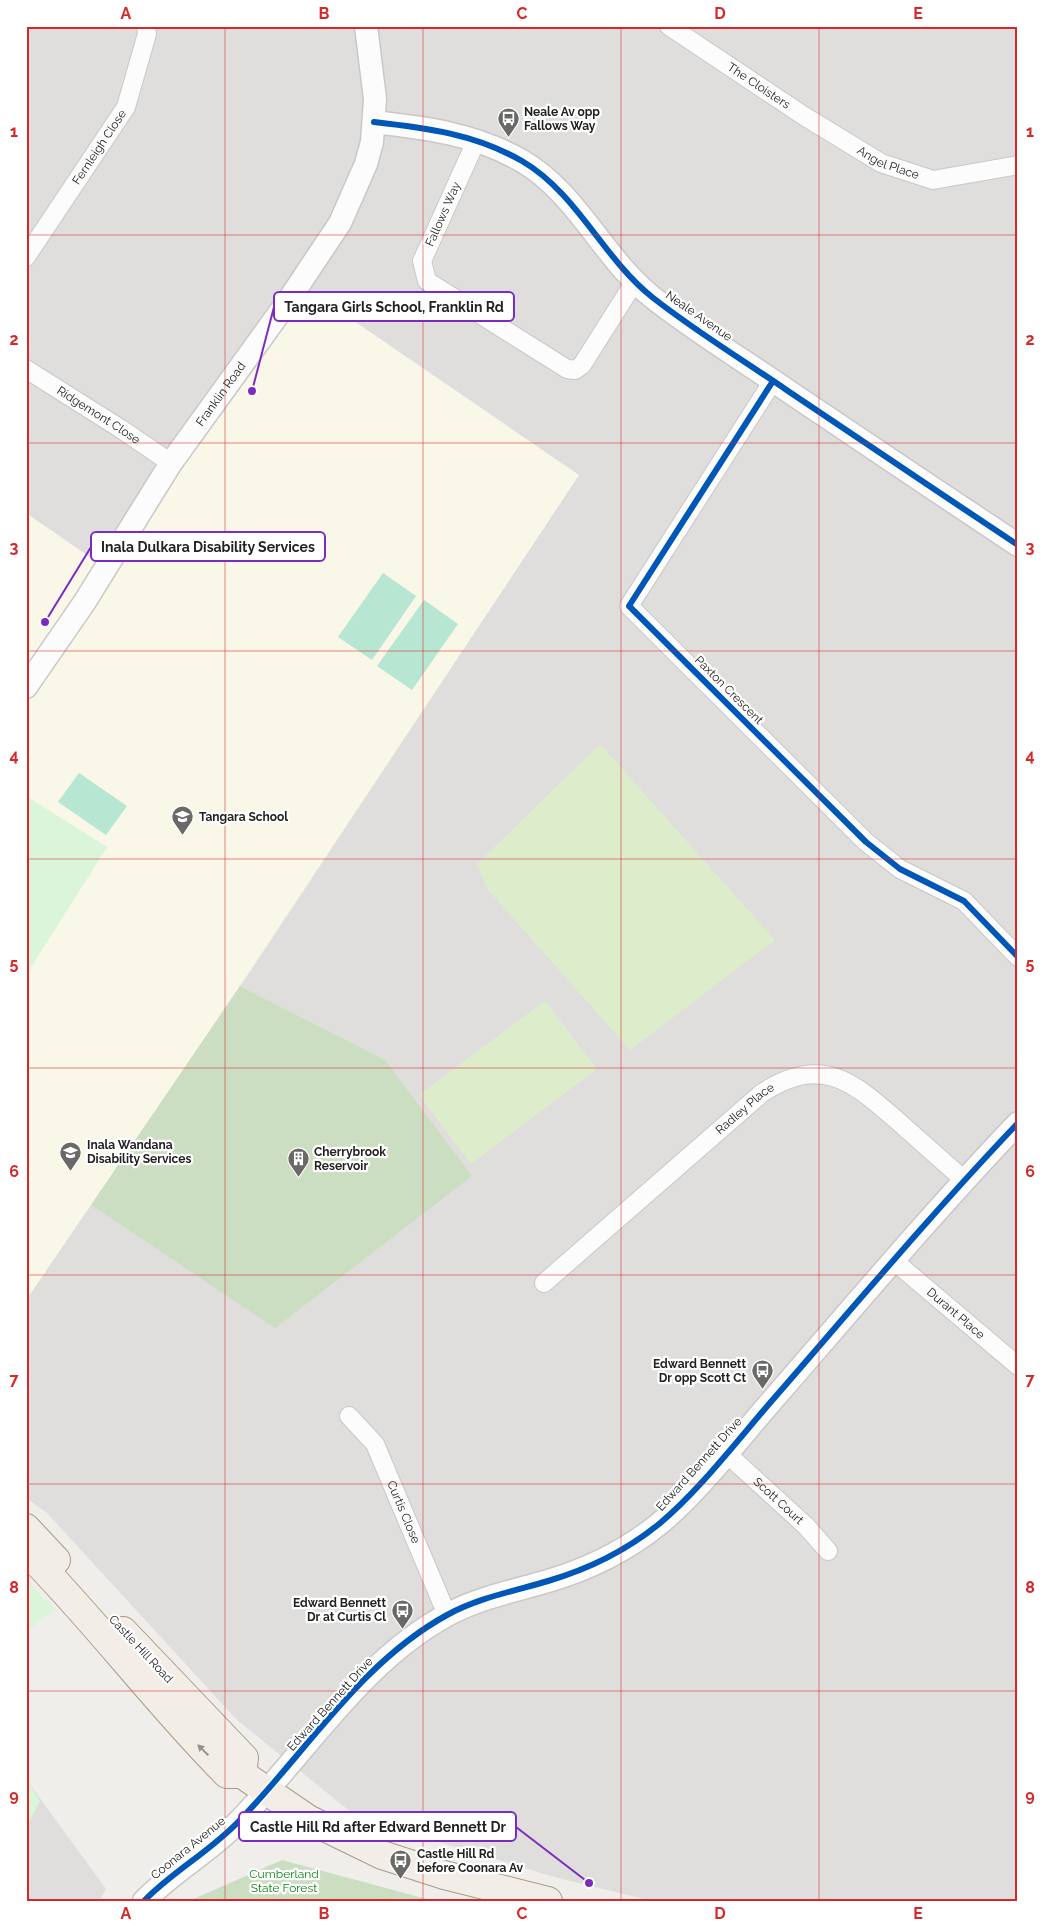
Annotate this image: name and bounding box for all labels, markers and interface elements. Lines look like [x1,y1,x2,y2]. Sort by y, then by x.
text: A [121,4,132,23]
text: B [319,4,330,23]
text: C [517,4,528,23]
text: D [714,4,726,23]
text: E [913,4,923,23]
street label: The Cloisters [725,60,793,112]
place label: Neale Av opp Fallows Way [524,105,600,133]
street label: Fernleigh Close [69,107,129,187]
bus stop icon: Neale Av opp Fallows Way [496,107,520,138]
text: 1 [10,122,18,141]
text: 1 [1026,122,1034,141]
street label: Angel Place [855,143,921,182]
street label: Fallows Way [423,179,464,248]
street label: Neale Avenue [663,288,735,344]
callout: Tangara Girls School, Franklin Rd [274,292,514,321]
text: Tangara Girls School, Franklin Rd [284,299,504,315]
text: 2 [9,330,19,349]
text: 2 [1025,330,1035,349]
street label: Franklin Road [193,359,249,429]
street label: Ridgemont Close [54,383,143,447]
callout: Inala Dulkara Disability Services [91,532,325,561]
text: 3 [10,538,19,557]
text: 3 [1026,538,1035,557]
text: Inala Dulkara Disability Services [101,539,315,555]
street label: Paxton Crescent [692,653,766,727]
text: 4 [9,746,19,765]
text: 4 [1025,746,1035,765]
school or university icon: Tangara School [171,805,195,836]
place label: Tangara School [199,810,288,824]
text: 5 [10,954,19,973]
text: 5 [1026,954,1035,973]
street label: Radley Place [713,1080,777,1137]
place label: Inala Wandana Disability Services [87,1138,191,1166]
school or university icon: Inala Wandana Disability Services [59,1140,83,1171]
place label: Cherrybrook Reservoir [314,1145,386,1173]
building icon: Cherrybrook Reservoir [286,1147,310,1178]
text: 6 [9,1162,19,1181]
text: 6 [1025,1162,1035,1181]
street label: Durant Place [924,1285,988,1342]
place label: Edward Bennett Dr opp Scott Ct [653,1357,746,1385]
bus stop icon: Edward Bennett Dr opp Scott Ct [750,1359,774,1390]
text: 7 [10,1370,19,1389]
text: 7 [1026,1370,1035,1389]
street label: Edward Bennett Drive [653,1414,745,1514]
street label: Scott Court [751,1475,806,1527]
street label: Curtis Close [384,1479,423,1545]
text: 8 [9,1578,19,1597]
text: 8 [1025,1578,1035,1597]
place label: Edward Bennett Dr at Curtis Cl [293,1596,386,1624]
bus stop icon: Edward Bennett Dr at Curtis Cl [390,1598,414,1629]
street label: Castle Hill Road [106,1612,176,1686]
street label: Edward Bennett Drive [284,1654,376,1754]
one-way arrow [197,1744,209,1756]
text: 9 [9,1786,19,1805]
text: 9 [1025,1786,1035,1805]
callout: Castle Hill Rd after Edward Bennett Dr [239,1812,516,1841]
street label: Coonara Avenue [148,1814,228,1882]
text: Castle Hill Rd after Edward Bennett Dr [250,1819,507,1835]
place label: Castle Hill Rd before Coonara Av [417,1847,524,1875]
bus stop icon: Castle Hill Rd before Coonara Av [389,1849,413,1880]
park label: Cumberland State Forest [249,1867,319,1895]
text: A [121,1904,132,1923]
text: B [319,1904,330,1923]
text: C [517,1904,528,1923]
text: D [714,1904,726,1923]
text: E [913,1904,923,1923]

